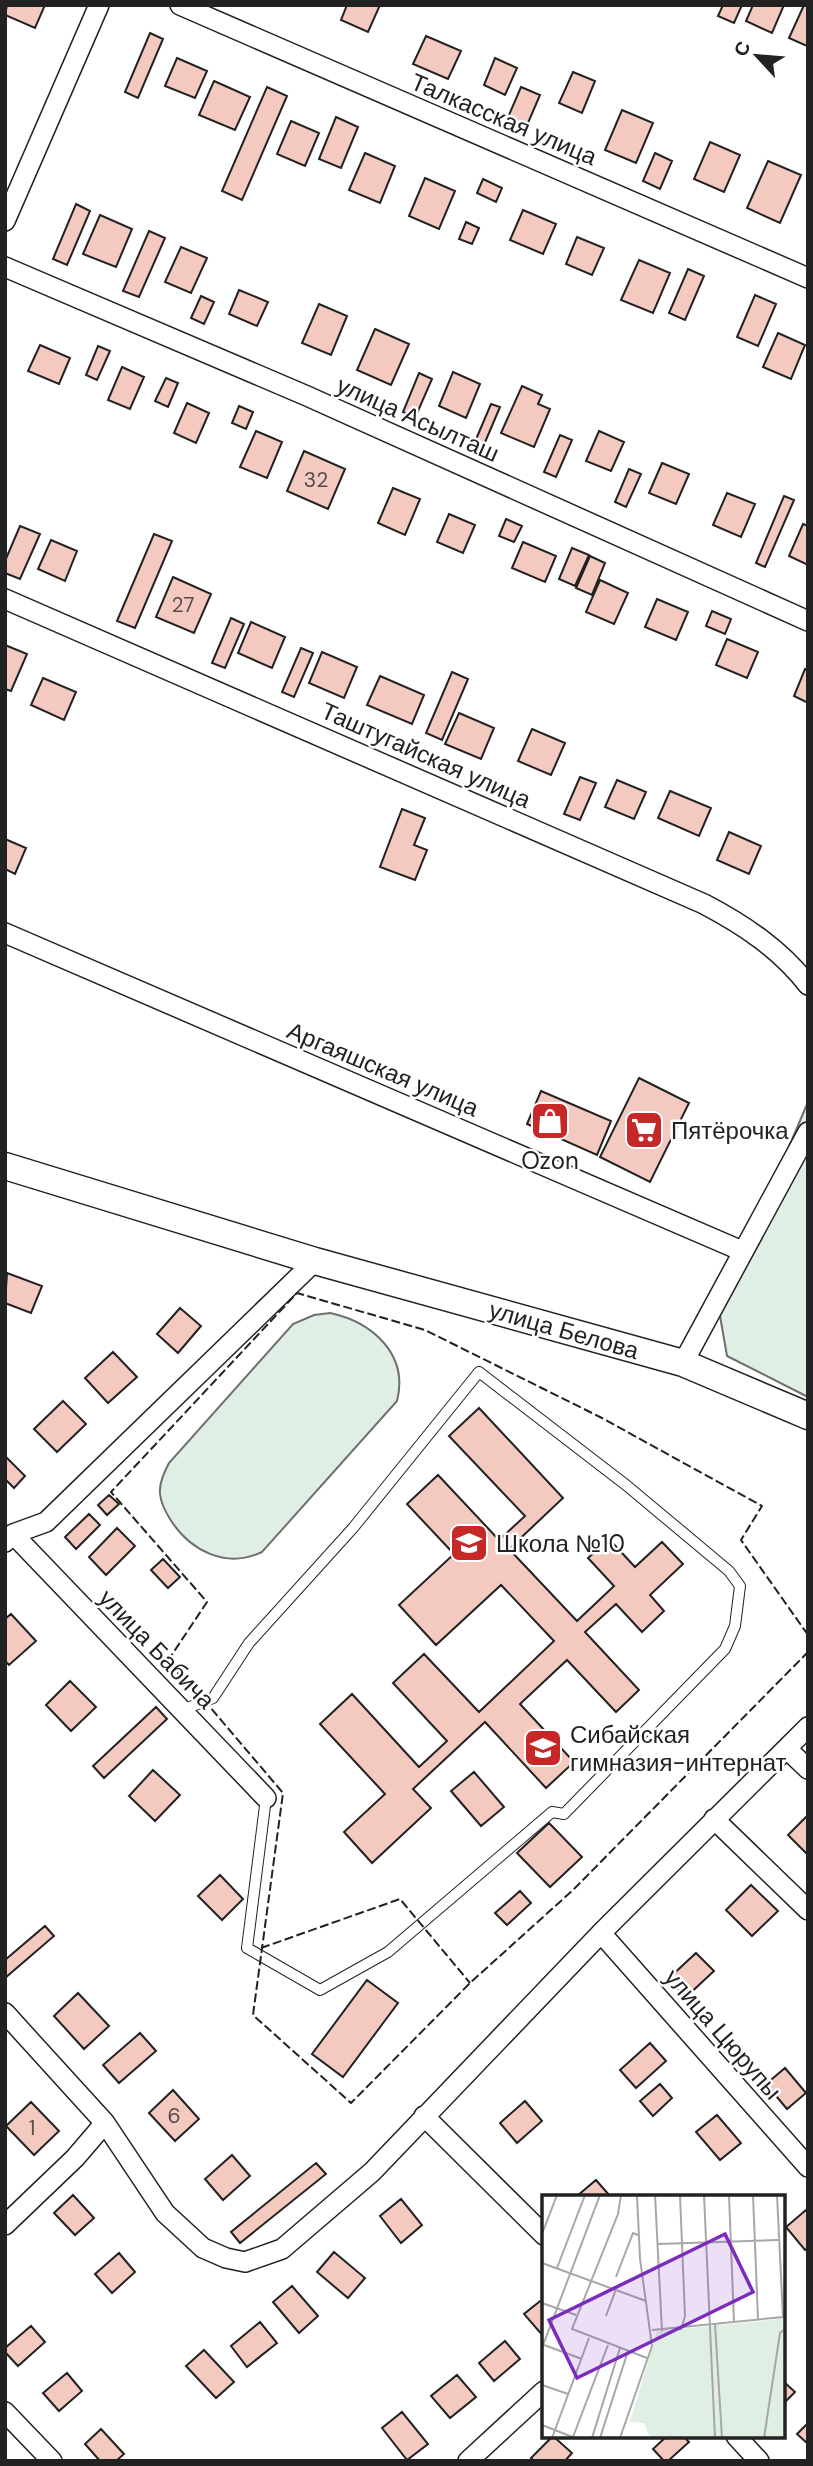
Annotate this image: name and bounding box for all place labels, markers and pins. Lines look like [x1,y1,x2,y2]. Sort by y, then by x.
shop icon: Ozon [529,1100,571,1142]
supermarket icon: Пятёрочка [623,1109,665,1151]
place label: Пятёрочка [671,1115,789,1146]
place label: Ozon [521,1145,579,1176]
school or university icon: Школа №10 [448,1522,490,1564]
place label: Школа №10 [496,1528,625,1559]
place label: Сибайская гимназия-интернат [570,1719,787,1778]
school or university icon: Сибайская гимназия-интернат [522,1727,564,1769]

